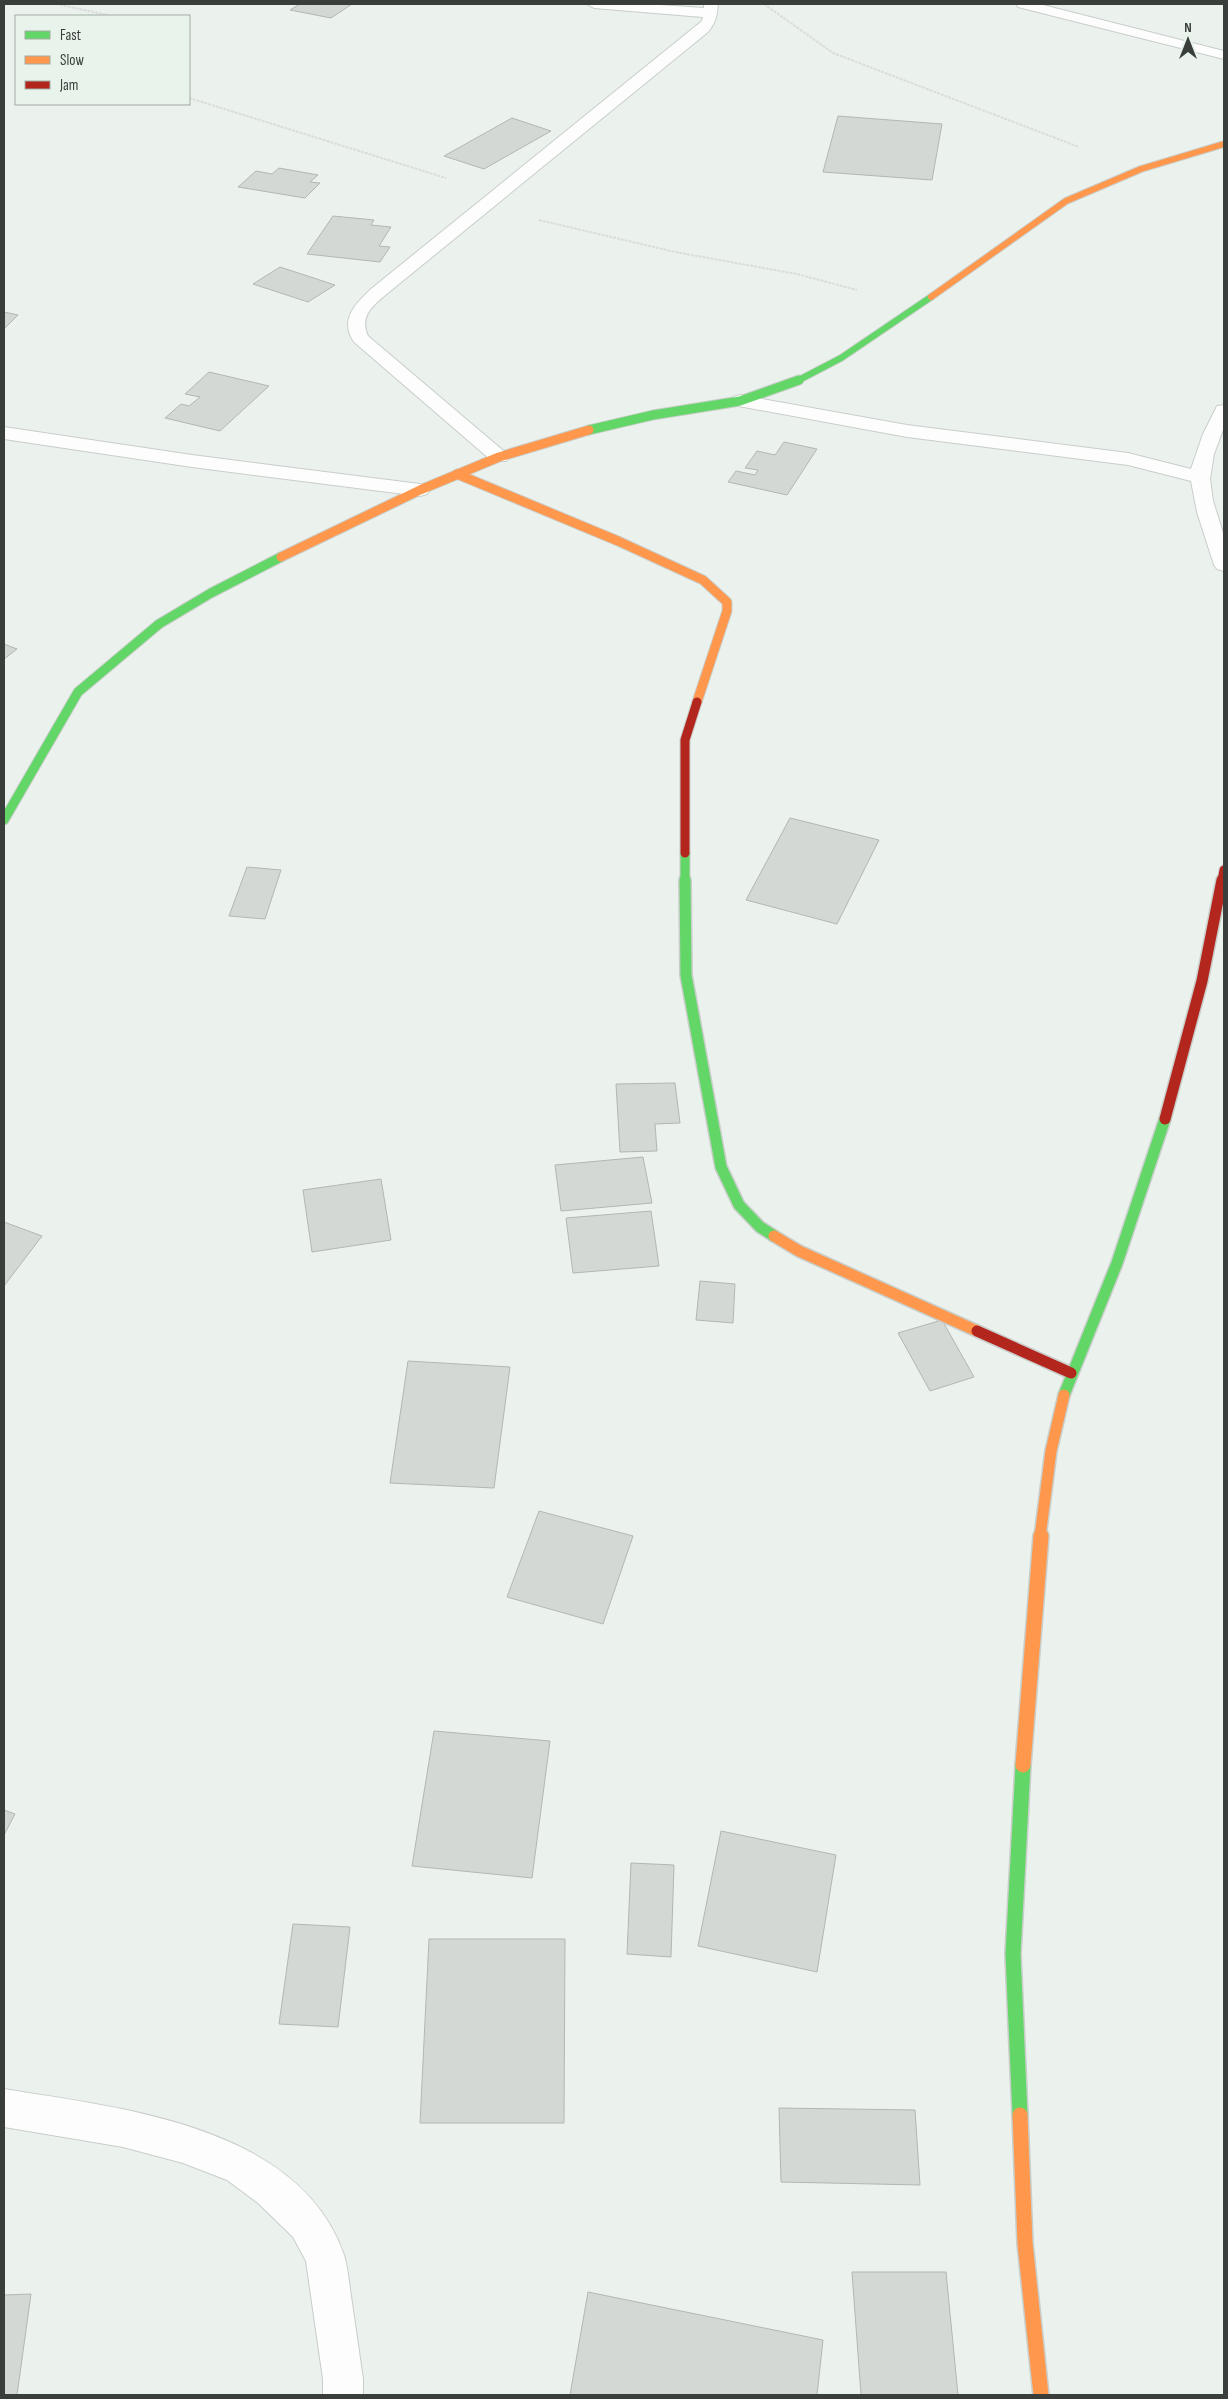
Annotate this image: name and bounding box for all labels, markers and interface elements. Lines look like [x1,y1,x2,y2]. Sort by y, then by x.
legend [15,15,190,105]
north arrow [1163,15,1213,65]
text: N [1184,19,1192,36]
text: Fast [60,26,82,45]
text: Slow [60,51,84,70]
text: Jam [59,76,78,95]

